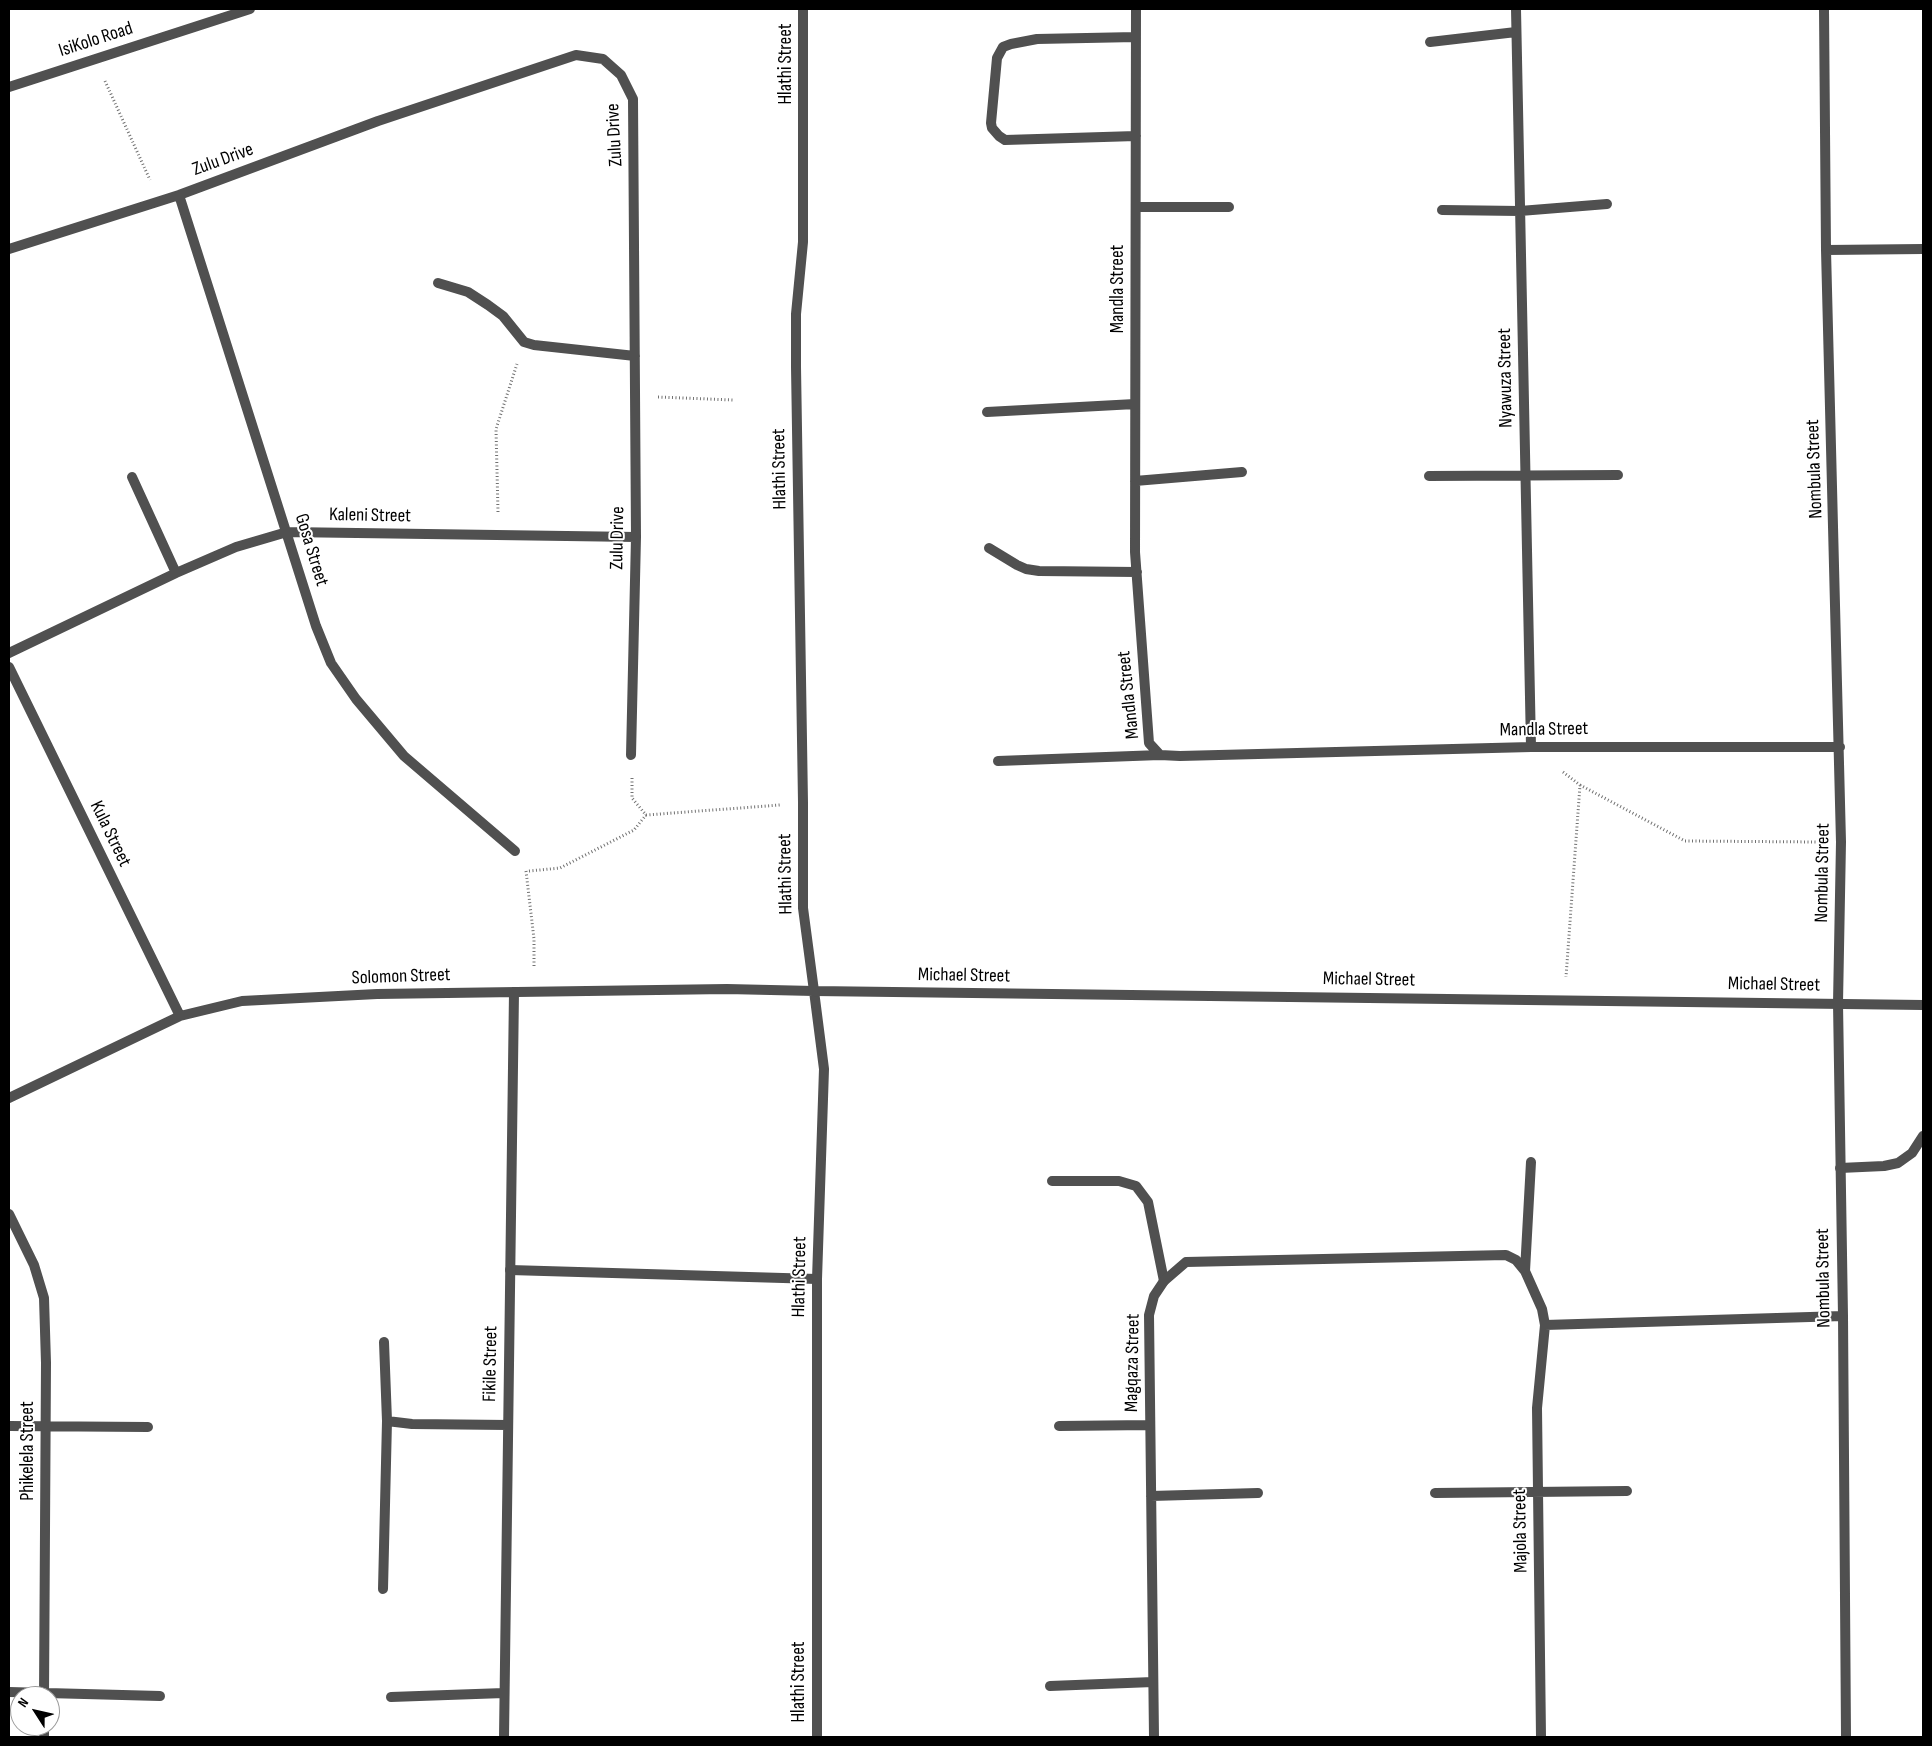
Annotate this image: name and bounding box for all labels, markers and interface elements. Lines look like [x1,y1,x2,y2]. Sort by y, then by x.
street label: IsiKolo Road [56,17,136,63]
street label: Hlathi Street [775,23,797,105]
street label: Zulu Drive [602,103,628,167]
street label: Zulu Drive [189,138,257,182]
street label: Mandla Street [1107,245,1129,333]
street label: Nyawuza Street [1494,328,1518,428]
street label: Nombula Street [1802,419,1828,519]
street label: Hlathi Street [768,428,792,510]
street label: Kaleni Street [329,504,411,528]
street label: Zulu Drive [606,506,630,570]
street label: Gosa Street [289,511,333,589]
street label: Mandla Street [1113,650,1145,740]
street label: Mandla Street [1499,718,1589,742]
street label: Kula Street [84,797,136,871]
street label: Nombula Street [1811,823,1835,923]
street label: Hlathi Street [774,833,798,915]
street label: Solomon Street [351,964,451,990]
street label: Michael Street [918,964,1010,988]
street label: Michael Street [1323,968,1415,992]
street label: Michael Street [1728,973,1820,997]
street label: Nombula Street [1812,1228,1836,1328]
street label: Hlathi Street [788,1236,812,1318]
street label: Magqaza Street [1121,1314,1145,1412]
street label: Fikile Street [479,1326,503,1402]
street label: Phikelela Street [17,1401,39,1501]
street label: Majola Street [1509,1489,1533,1573]
street label: Hlathi Street [788,1641,810,1723]
north arrow [10,1686,60,1736]
text: N [14,1695,32,1711]

